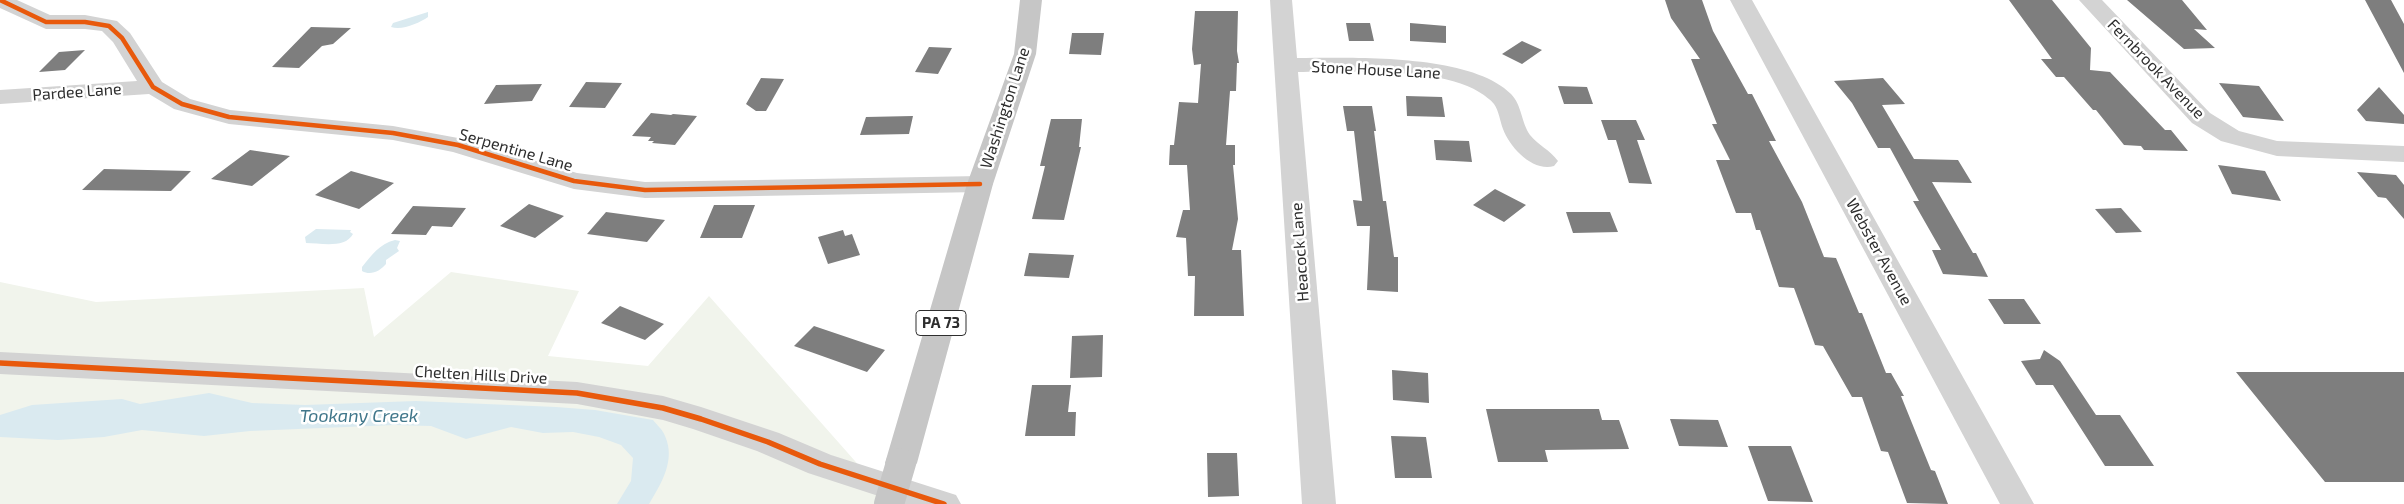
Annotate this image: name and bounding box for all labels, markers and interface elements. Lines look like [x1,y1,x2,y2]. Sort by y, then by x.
street label: Fernbrook Avenue [2103,15,2209,123]
street label: Washington Lane [976,45,1034,171]
street label: Stone House Lane [1311,57,1441,83]
street label: Pardee Lane [32,79,122,105]
street label: Serpentine Lane [457,125,575,175]
street label: Webster Avenue [1842,195,1916,309]
street label: Heacock Lane [1287,202,1313,302]
road number: PA 73 [916,310,966,336]
street label: Chelten Hills Drive [414,362,548,388]
water label: Tookany Creek [300,405,418,427]

